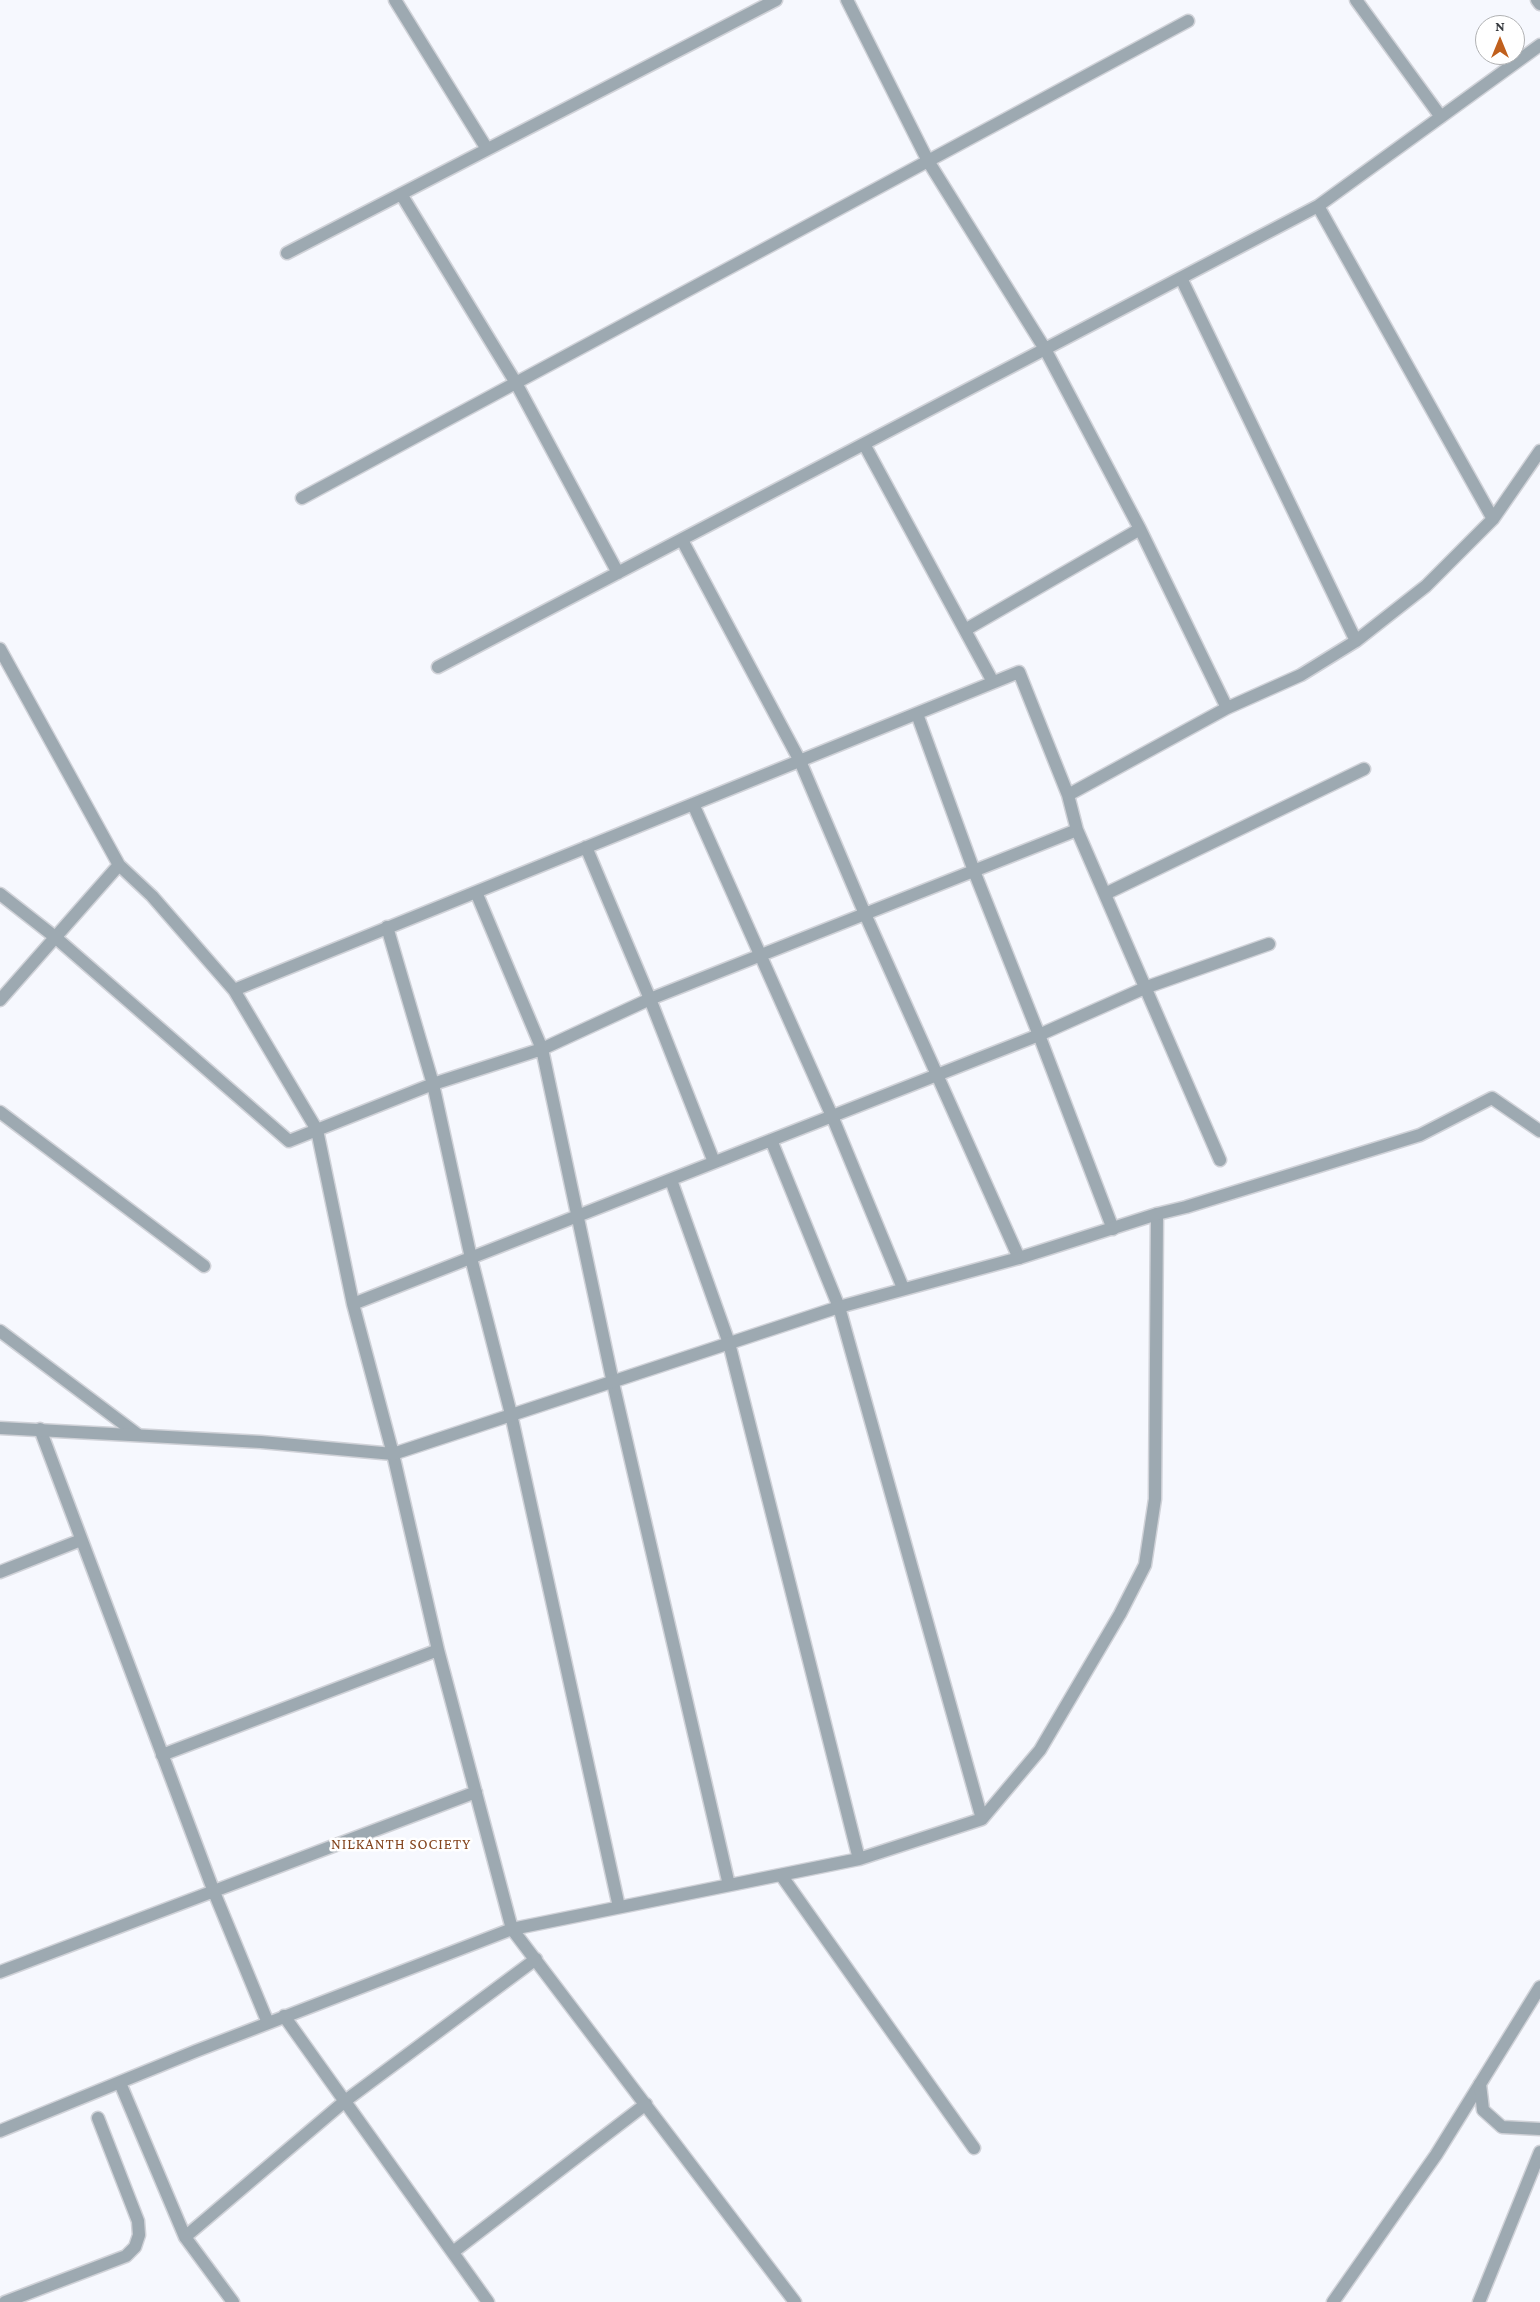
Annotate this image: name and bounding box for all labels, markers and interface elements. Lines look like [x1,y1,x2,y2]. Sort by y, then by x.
north arrow [1475,15,1525,65]
text: N [1495,18,1505,34]
district label: NILKANTH SOCIETY [329,1835,473,1853]

